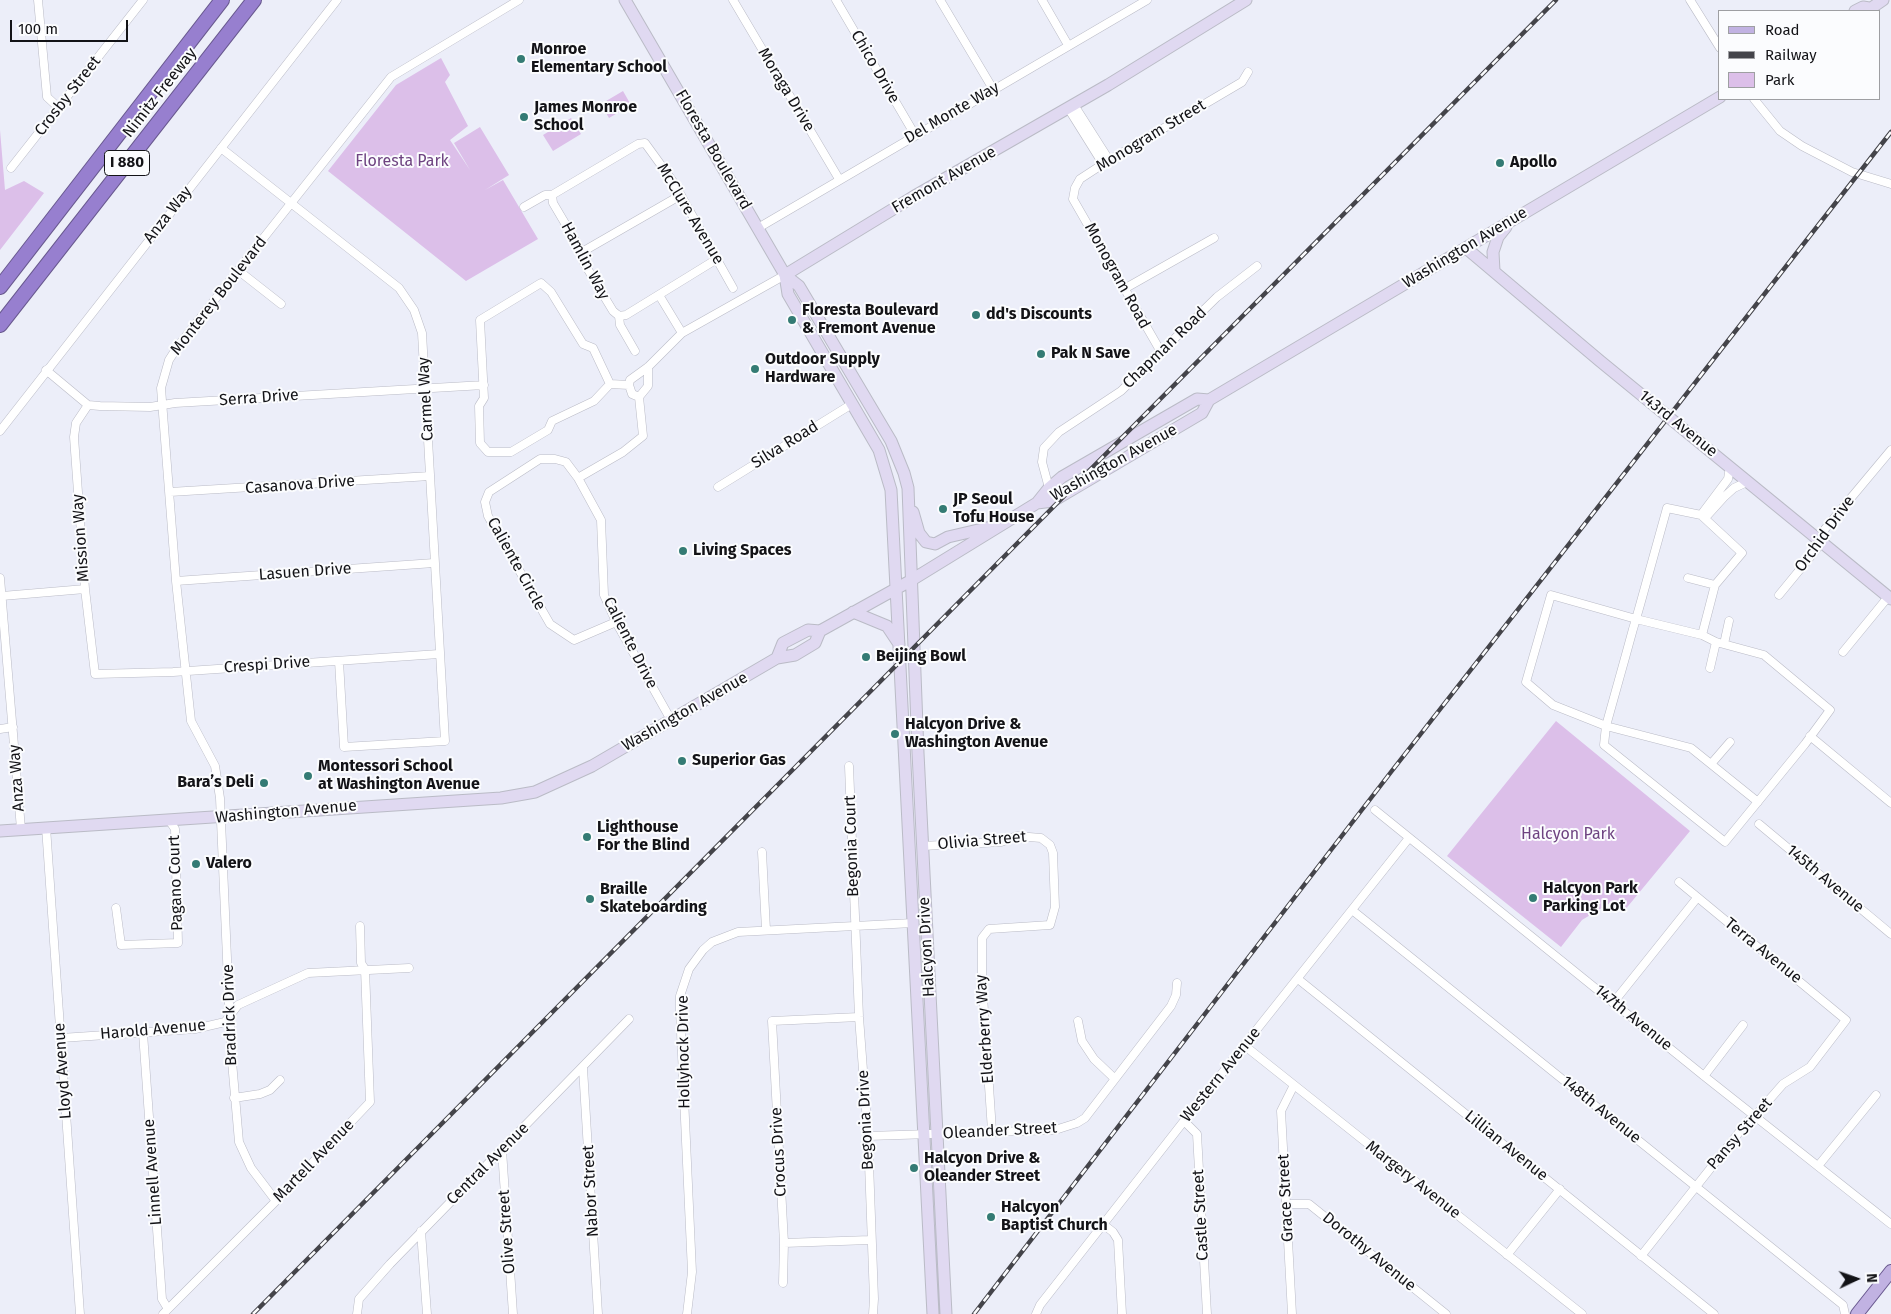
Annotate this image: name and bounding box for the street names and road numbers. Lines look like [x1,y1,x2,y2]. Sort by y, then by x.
street label: Chico Drive [846,27,904,107]
street label: Nimitz Freeway [119,44,201,142]
street label: Moraga Drive [753,45,819,135]
street label: Crosby Street [31,52,105,140]
street label: Del Monte Way [901,78,1003,148]
street label: Floresta Boulevard [671,87,755,213]
street label: Monogram Street [1093,96,1209,176]
street label: Fremont Avenue [888,142,1000,218]
road number: I 880 [104,150,150,176]
street label: McClure Avenue [652,160,728,268]
street label: Anza Way [140,183,196,247]
street label: Washington Avenue [1399,203,1531,293]
street label: Hamlin Way [557,219,613,303]
street label: Monogram Road [1080,220,1154,332]
street label: Monterey Boulevard [167,233,271,359]
street label: Chapman Road [1119,303,1211,393]
street label: Carmel Way [414,356,438,442]
street label: Serra Drive [219,386,299,410]
street label: 143rd Avenue [1635,386,1721,462]
street label: Silva Road [748,417,822,473]
street label: Washington Avenue [1047,420,1181,506]
street label: Casanova Drive [244,472,356,498]
street label: Orchid Drive [1791,492,1859,576]
street label: Mission Way [68,493,94,583]
street label: Caliente Circle [483,514,549,614]
street label: Lasuen Drive [258,559,352,585]
street label: Caliente Drive [599,594,661,692]
street label: Crespi Drive [223,652,311,678]
street label: Washington Avenue [619,668,751,756]
street label: Anza Way [5,744,29,812]
street label: Begonia Court [841,795,863,897]
street label: Washington Avenue [214,796,358,828]
street label: Olivia Street [937,828,1027,854]
street label: Pagano Court [165,835,187,931]
street label: 145th Avenue [1782,841,1868,917]
street label: Halcyon Drive [915,897,939,997]
street label: Terra Avenue [1720,914,1806,988]
street label: Bradrick Drive [219,964,241,1066]
street label: Elderberry Way [972,974,998,1084]
street label: 147th Avenue [1590,981,1676,1055]
street label: Hollyhock Drive [673,995,695,1109]
street label: Harold Avenue [99,1016,207,1044]
street label: Lloyd Avenue [50,1022,76,1120]
street label: Western Avenue [1177,1024,1265,1126]
street label: Begonia Drive [854,1069,878,1171]
street label: 148th Avenue [1557,1072,1645,1148]
street label: Pansy Street [1703,1094,1777,1174]
street label: Crocus Drive [767,1107,791,1197]
street label: Lillian Avenue [1460,1107,1552,1185]
street label: Martell Avenue [269,1115,359,1207]
street label: Linnell Avenue [140,1118,166,1226]
street label: Oleander Street [942,1118,1058,1144]
street label: Central Avenue [443,1119,533,1209]
street label: Margery Avenue [1362,1137,1464,1223]
street label: Nabor Street [579,1144,603,1238]
street label: Grace Street [1274,1154,1298,1242]
street label: Castle Street [1189,1169,1213,1261]
street label: Olive Street [494,1189,520,1275]
street label: Dorothy Avenue [1318,1208,1420,1296]

